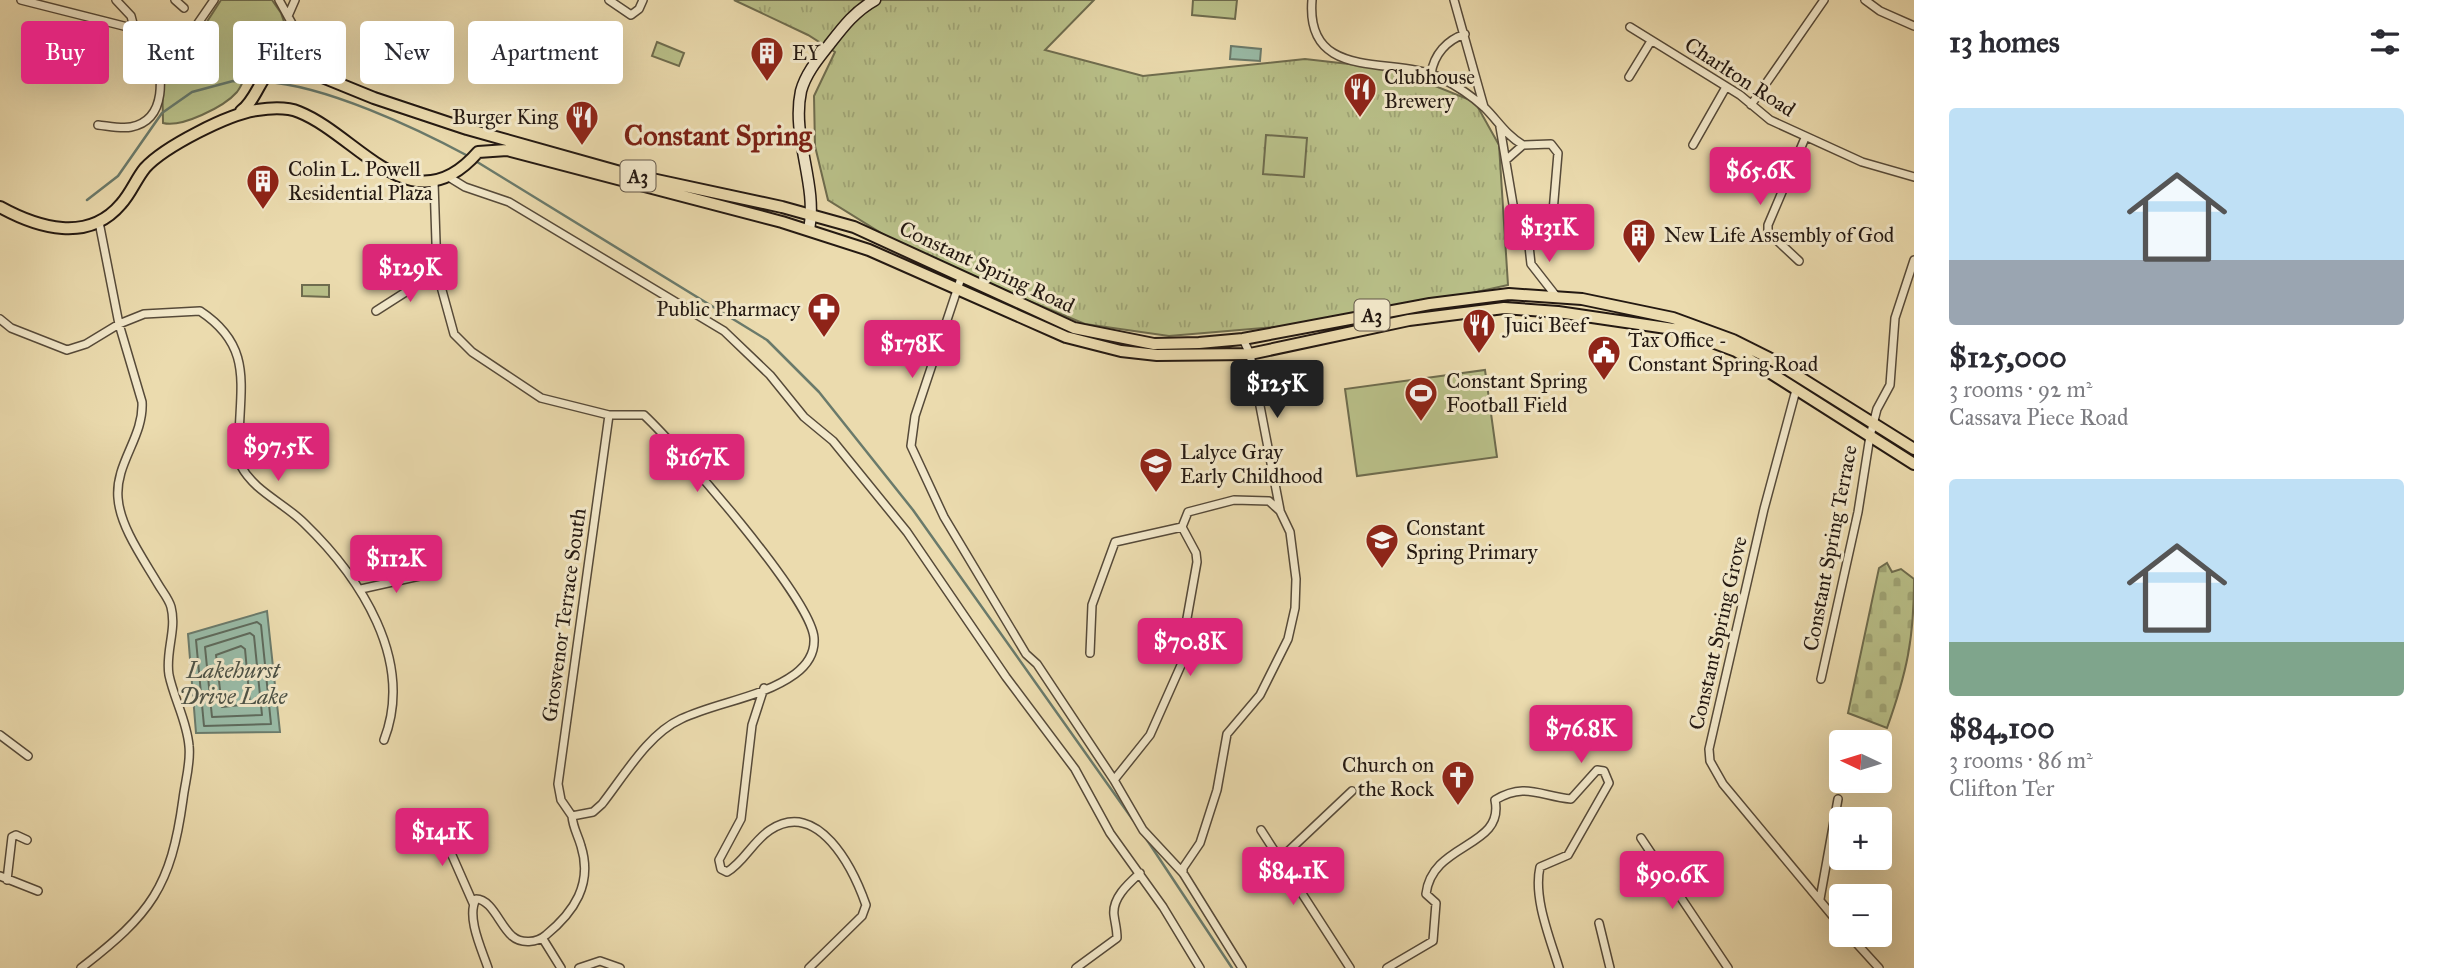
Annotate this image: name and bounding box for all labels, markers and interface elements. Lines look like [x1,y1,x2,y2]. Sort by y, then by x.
chip: Buy [21,21,109,84]
chip: Rent [123,21,219,84]
chip: Filters [233,21,346,84]
chip: New [360,21,454,84]
chip: Apartment [468,21,623,84]
icon: filters [2366,23,2404,61]
text: 13 homes [1949,24,2060,60]
street label: Charlton Road [1680,32,1801,123]
building icon: EY [748,34,786,83]
place label: EY [792,40,821,66]
place label: Clubhouse Brewery [1384,64,1475,114]
restaurant icon: Clubhouse Brewery [1341,70,1379,119]
restaurant icon: Burger King [563,98,601,147]
place label: Burger King [452,104,558,130]
district label: Constant Spring [624,118,813,153]
pin: $65.6K [1703,148,1817,207]
icon: home [2114,154,2240,280]
place label: Colin L. Powell Residential Plaza [288,156,433,206]
text: $65.6K [1726,156,1794,184]
road number: A3 [620,160,656,192]
building icon: Colin L. Powell Residential Plaza [244,162,282,211]
pin: $131K [1500,204,1598,264]
text: $131K [1520,213,1578,241]
street label: Constant Spring Road [895,215,1079,319]
building icon: New Life Assembly of God [1620,216,1658,265]
place label: New Life Assembly of God [1664,222,1895,248]
pin: $129K [361,244,459,304]
text: $129K [379,253,441,281]
pharmacy icon: Public Pharmacy [805,290,843,339]
place label: Public Pharmacy [656,296,801,322]
road number: A3 [1354,300,1390,330]
restaurant icon: Juici Beef [1460,306,1498,355]
place label: Juici Beef [1502,312,1589,338]
pin: $178K [863,320,961,380]
place label: Tax Office - Constant Spring Road [1628,327,1819,377]
text: $178K [880,329,944,357]
public building icon: Tax Office - Constant Spring Road [1585,333,1623,382]
text: $125,000 [1949,339,2067,375]
pin: $125K [1228,360,1326,420]
place label: Constant Spring Football Field [1446,368,1587,418]
text: $125K [1246,369,1308,397]
sports icon: Constant Spring Football Field [1402,374,1440,423]
text: 3 rooms · 92 m² [1949,375,2092,403]
text: Cassava Piece Road [1949,403,2129,431]
pin: $97.5K [221,424,335,483]
text: $97.5K [243,432,313,460]
pin: $167K [648,434,746,494]
place label: Lalyce Gray Early Childhood [1180,439,1323,489]
text: $167K [665,443,729,471]
street label: Constant Spring Terrace [1797,443,1863,653]
school or university icon: Lalyce Gray Early Childhood [1137,445,1175,494]
street label: Grosvenor Terrace South [536,506,592,724]
place label: Constant Spring Primary [1406,515,1539,565]
school or university icon: Constant Spring Primary [1363,521,1401,570]
icon: home [2114,525,2240,651]
street label: Constant Spring Grove [1683,534,1753,732]
pin: $112K [347,536,445,595]
text: $112K [366,544,426,572]
pin: $70.8K [1133,618,1247,678]
text: $70.8K [1154,627,1226,655]
water label: Lakehurst Drive Lake [179,656,288,710]
pin: $76.8K [1524,706,1638,765]
text: $84,100 [1949,710,2055,746]
text: $76.8K [1545,714,1617,742]
north arrow [1829,730,1892,793]
map controls [1829,730,1892,947]
text: 3 rooms · 86 m² [1949,746,2093,774]
place label: Church on the Rock [1342,752,1434,802]
church icon: Church on the Rock [1439,758,1477,807]
text: Clifton Ter [1949,774,2054,802]
button: + [1829,807,1892,870]
pin: $141K [393,808,491,868]
text: $141K [411,817,473,845]
pin: $84.1K [1236,848,1350,907]
pin: $90.6K [1615,852,1729,911]
text: $84.1K [1258,856,1328,884]
text: $90.6K [1636,860,1708,888]
button: − [1829,884,1892,947]

